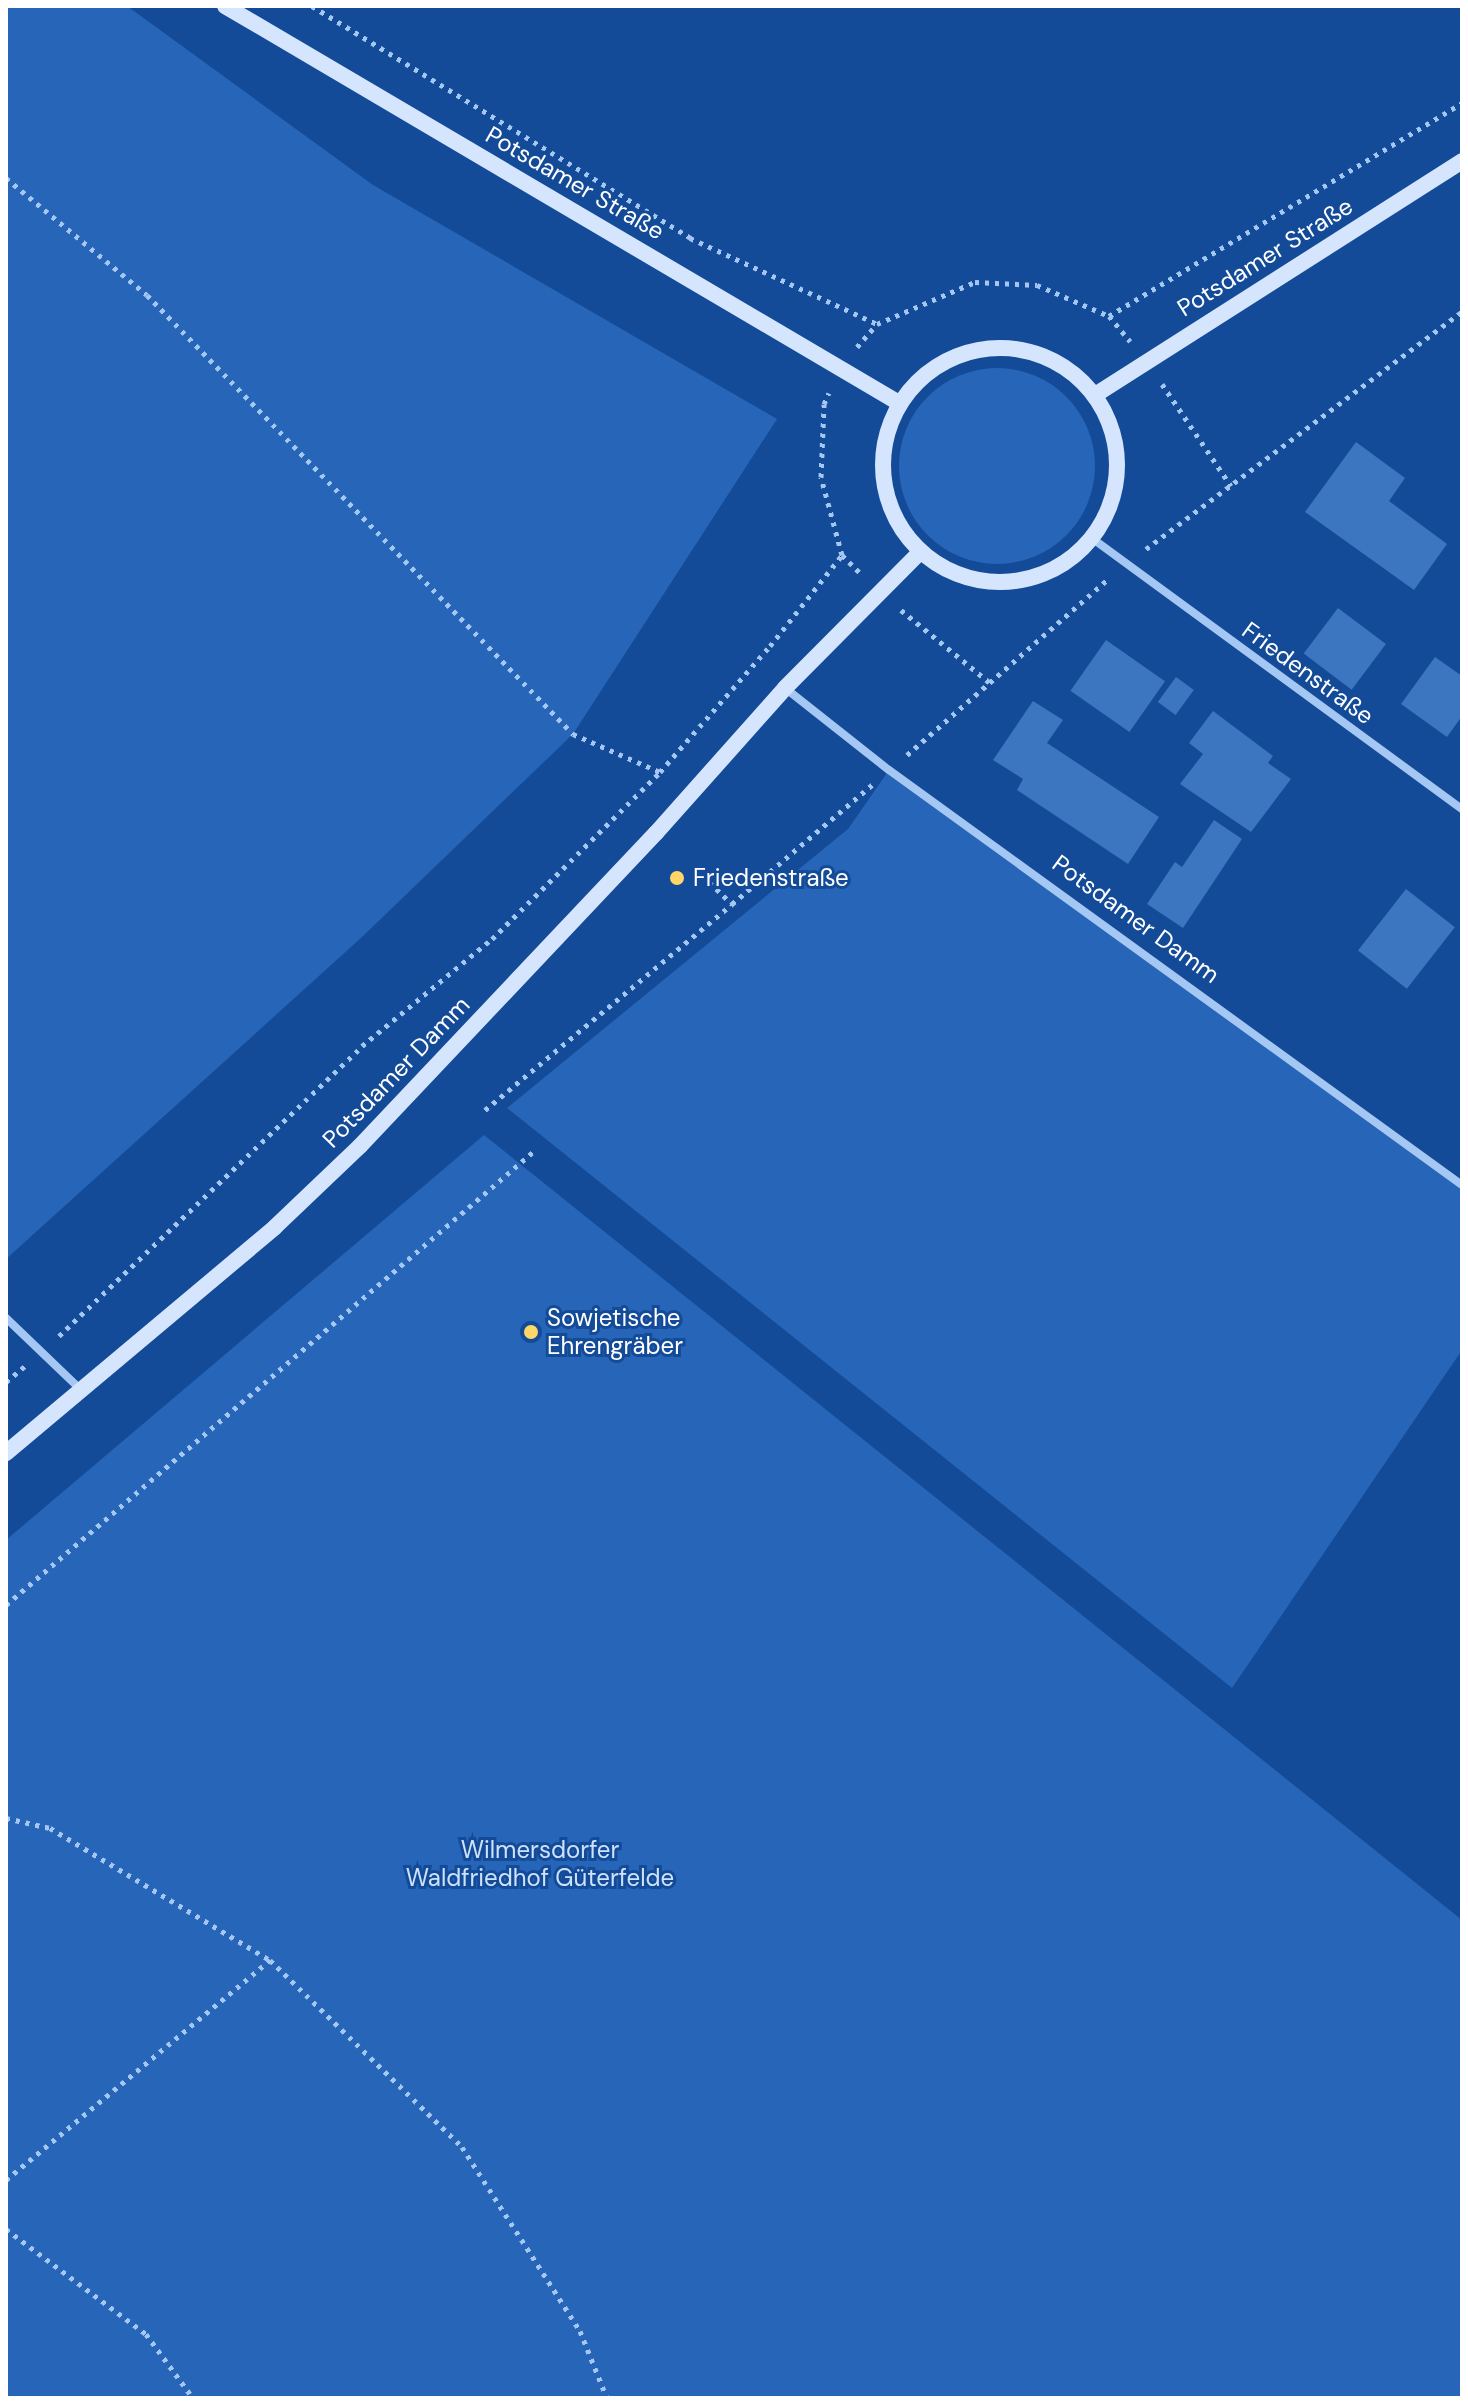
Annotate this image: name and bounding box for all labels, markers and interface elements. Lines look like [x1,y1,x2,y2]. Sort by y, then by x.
street label: Potsdamer Straße [481,120,669,246]
street label: Potsdamer Straße [1172,191,1358,323]
street label: Friedenstraße [1237,616,1379,730]
street label: Potsdamer Damm [1047,849,1225,989]
place label: Friedenstraße [693,864,849,892]
marker: Friedenstraße [668,869,686,887]
street label: Potsdamer Damm [316,990,476,1154]
place label: Sowjetische Ehrengräber [547,1304,683,1360]
marker: Sowjetische Ehrengräber [522,1323,540,1341]
park label: Wilmersdorfer Waldfriedhof Güterfelde [406,1836,674,1892]

